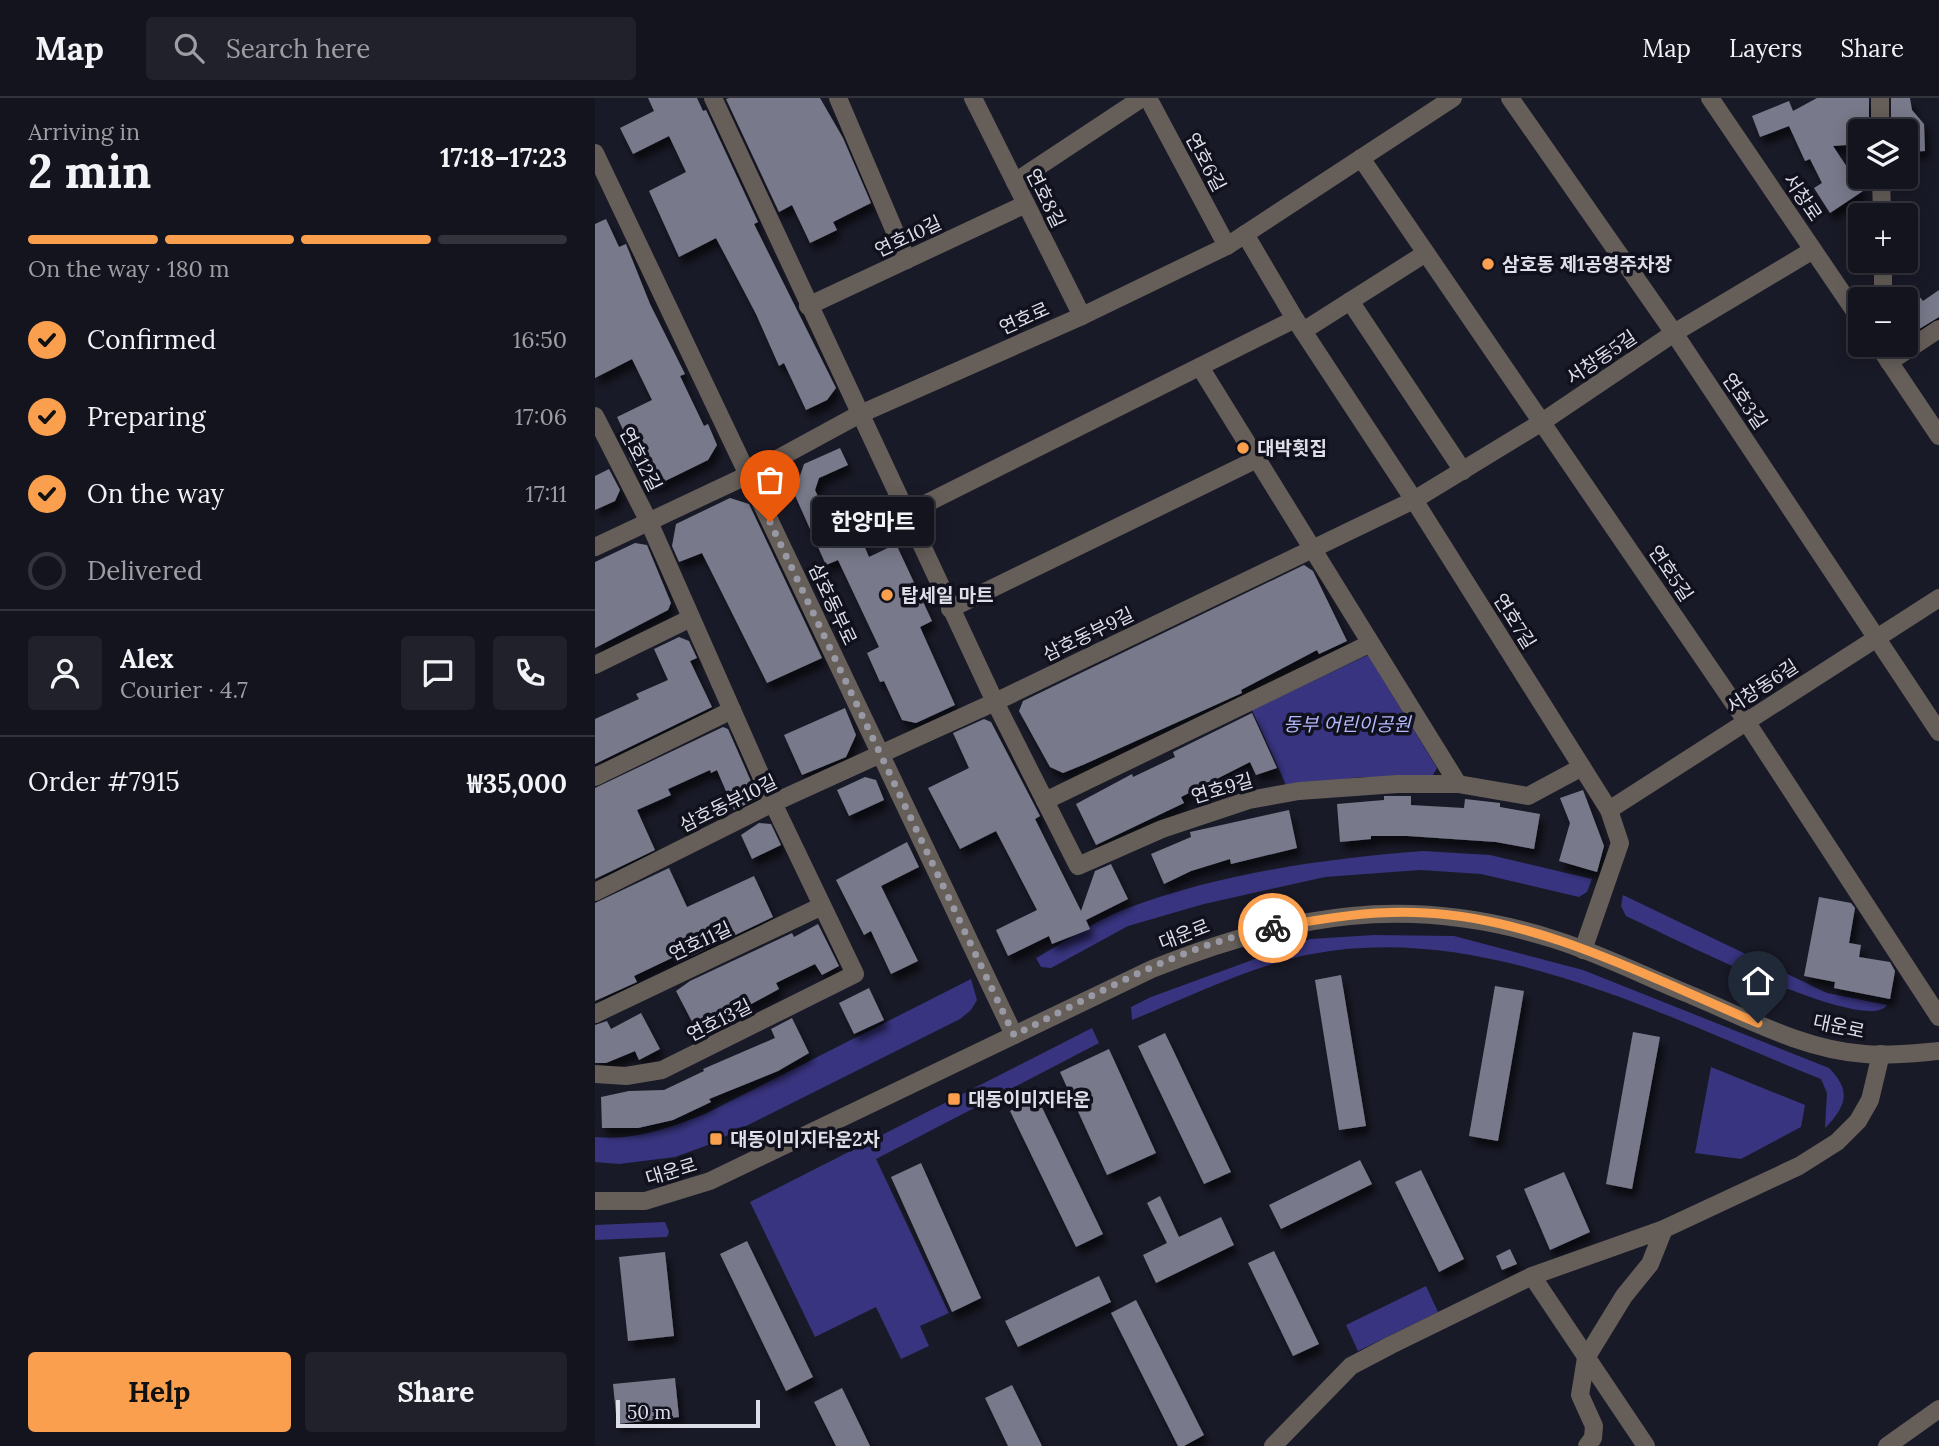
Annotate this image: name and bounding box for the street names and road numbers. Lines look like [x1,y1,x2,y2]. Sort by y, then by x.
street label: 연호6길 [1181,128,1231,196]
street label: 연호8길 [1021,164,1071,232]
street label: 서창로 [1778,169,1828,225]
street label: 연호10길 [871,210,945,262]
street label: 연호로 [995,296,1053,340]
street label: 서창동5길 [1561,325,1641,389]
street label: 연호3길 [1717,368,1773,434]
street label: 연호12길 [615,423,667,495]
street label: 연호5길 [1643,540,1699,606]
street label: 삼호동부로 [804,559,862,649]
street label: 연호7길 [1489,589,1541,653]
street label: 삼호동부9길 [1039,602,1137,666]
street label: 서창동6길 [1722,654,1802,718]
street label: 연호9길 [1188,768,1256,808]
street label: 삼호동부10길 [675,769,781,837]
street label: 대운로 [1155,913,1213,955]
street label: 연호11길 [665,916,735,966]
street label: 연호13길 [682,993,756,1047]
street label: 대운로 [1811,1009,1867,1043]
street label: 대운로 [642,1152,700,1190]

